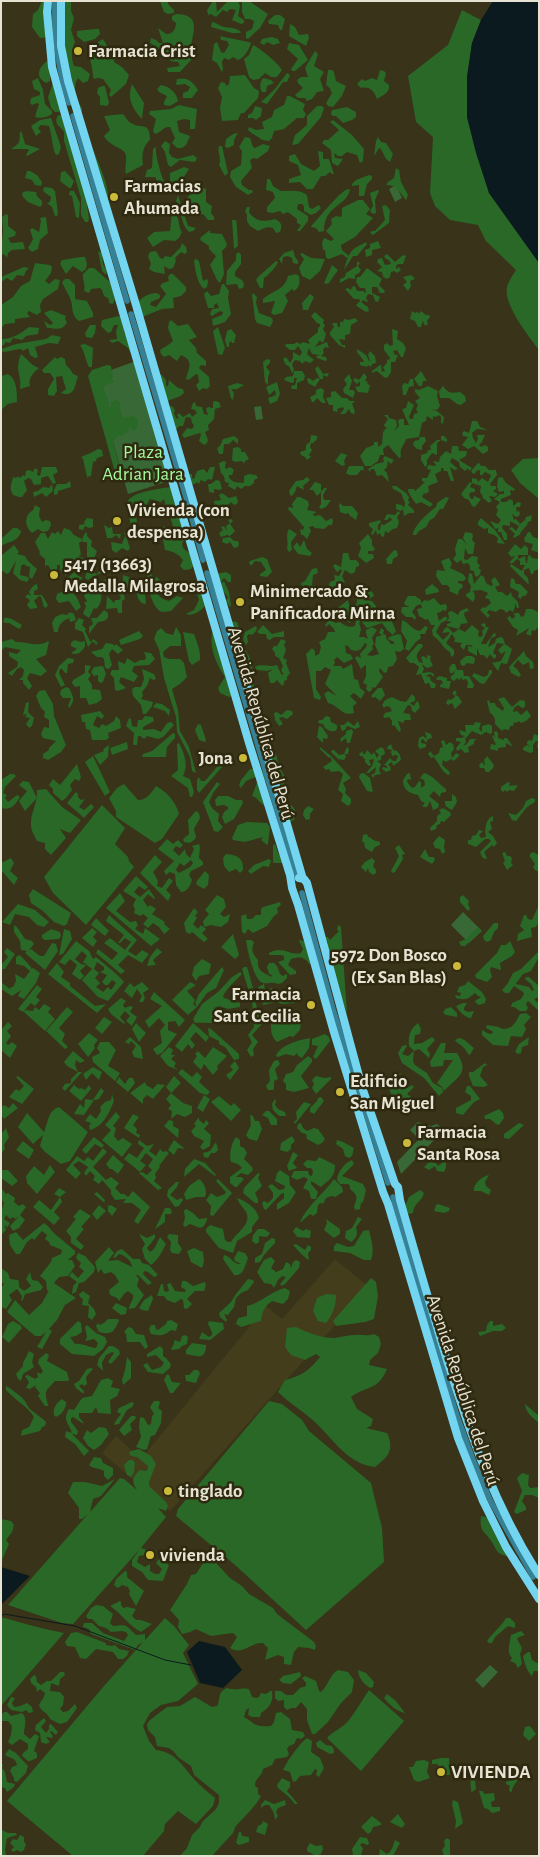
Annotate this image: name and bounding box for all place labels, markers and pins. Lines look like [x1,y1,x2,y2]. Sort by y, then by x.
place label: Farmacia Crist [88,40,195,62]
marker: Farmacia Crist [72,45,84,57]
place label: Farmacias Ahumada [124,175,201,219]
marker: Farmacias Ahumada [108,191,120,203]
place label: Vivienda (con despensa) [127,499,230,543]
marker: Vivienda (con despensa) [111,515,123,527]
place label: 5417 (13663) Medalla Milagrosa [64,553,205,597]
marker: 5417 (13663) Medalla Milagrosa [48,569,60,581]
place label: Minimercado & Panificadora Mirna [250,580,395,624]
marker: Minimercado & Panificadora Mirna [234,596,246,608]
place label: Jona [199,747,233,769]
marker: Jona [237,752,249,764]
place label: 5972 Don Bosco (Ex San Blas) [331,944,447,988]
marker: 5972 Don Bosco (Ex San Blas) [451,960,463,972]
place label: Farmacia Sant Cecilia [214,983,301,1027]
marker: Farmacia Sant Cecilia [305,999,317,1011]
place label: Edificio San Miguel [350,1070,435,1114]
marker: Edificio San Miguel [334,1086,346,1098]
place label: Farmacia Santa Rosa [417,1121,500,1165]
marker: Farmacia Santa Rosa [401,1137,413,1149]
place label: tinglado [178,1480,242,1502]
marker: tinglado [162,1485,174,1497]
place label: vivienda [160,1544,225,1566]
marker: vivienda [144,1549,156,1561]
place label: VIVIENDA [451,1761,531,1783]
marker: VIVIENDA [435,1766,447,1778]

